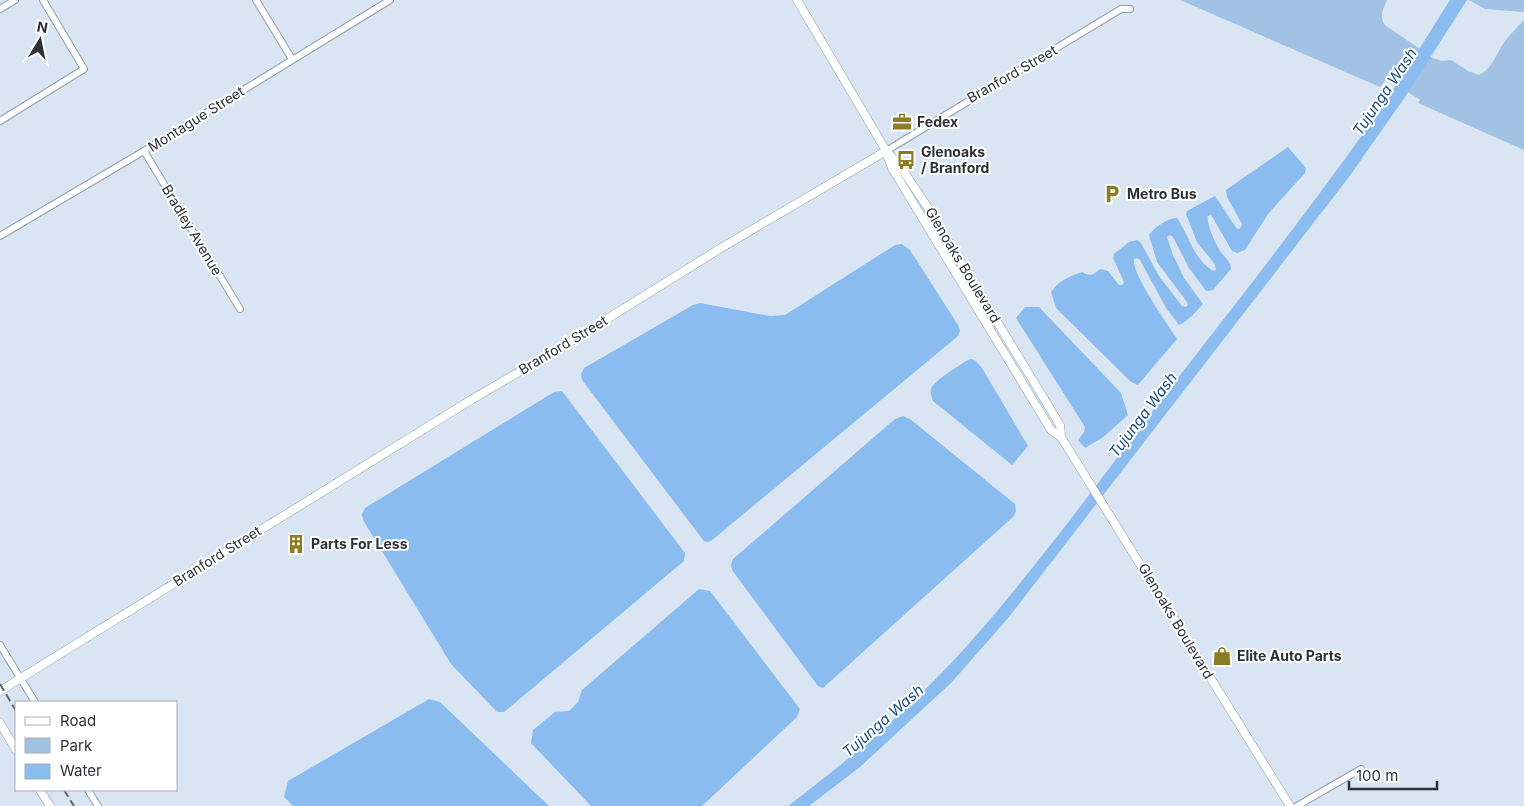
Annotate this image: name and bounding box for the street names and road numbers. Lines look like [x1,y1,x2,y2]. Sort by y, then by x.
street label: Branford Street [964,41,1060,106]
street label: Montague Street [144,82,247,155]
street label: Bradley Avenue [159,181,226,278]
street label: Glenoaks Boulevard [922,204,1005,326]
street label: Branford Street [515,311,611,378]
street label: Branford Street [169,521,264,589]
street label: Glenoaks Boulevard [1135,560,1218,682]

